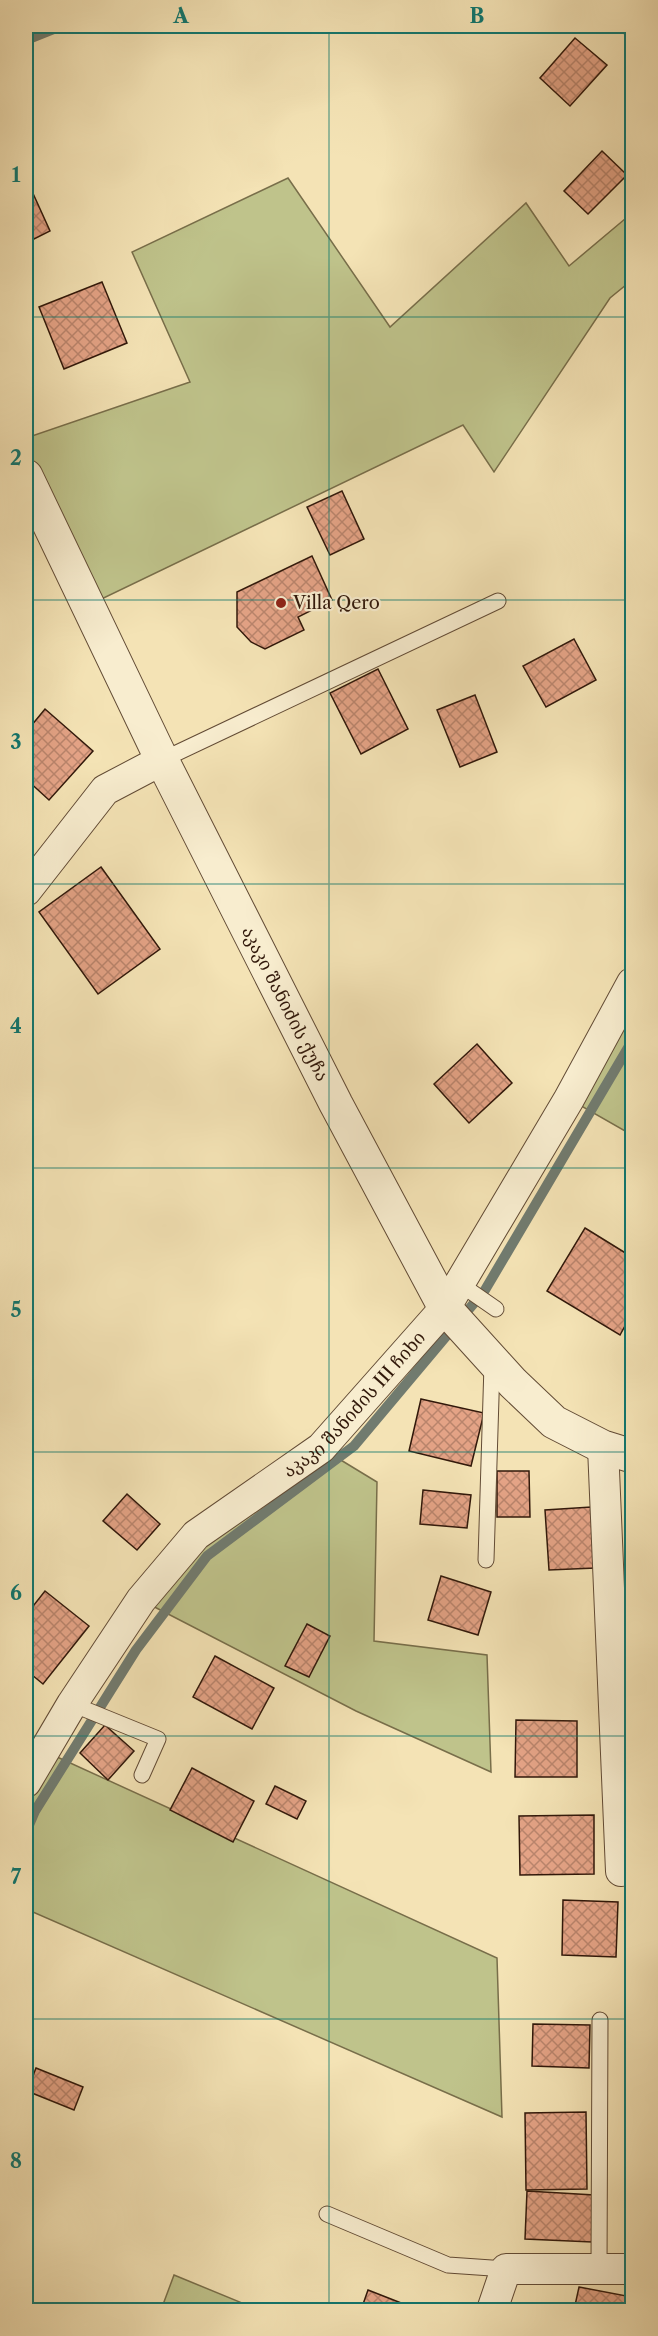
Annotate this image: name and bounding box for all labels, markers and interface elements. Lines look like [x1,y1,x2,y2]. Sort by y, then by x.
text: A [172,4,189,28]
text: B [470,4,485,28]
text: 1 [12,163,21,187]
text: 2 [10,446,22,470]
place label: Villa Qero [292,592,380,614]
marker: Villa Qero [274,596,288,610]
text: 3 [10,730,22,754]
street label: აკაკი შანიძის ქუჩა [237,923,334,1085]
text: 4 [10,1014,22,1038]
text: 5 [10,1298,22,1322]
street label: აკაკი შანიძის III ჩიხი [279,1327,430,1482]
text: 6 [10,1581,22,1605]
text: 7 [11,1865,22,1889]
text: 8 [10,2149,22,2173]

